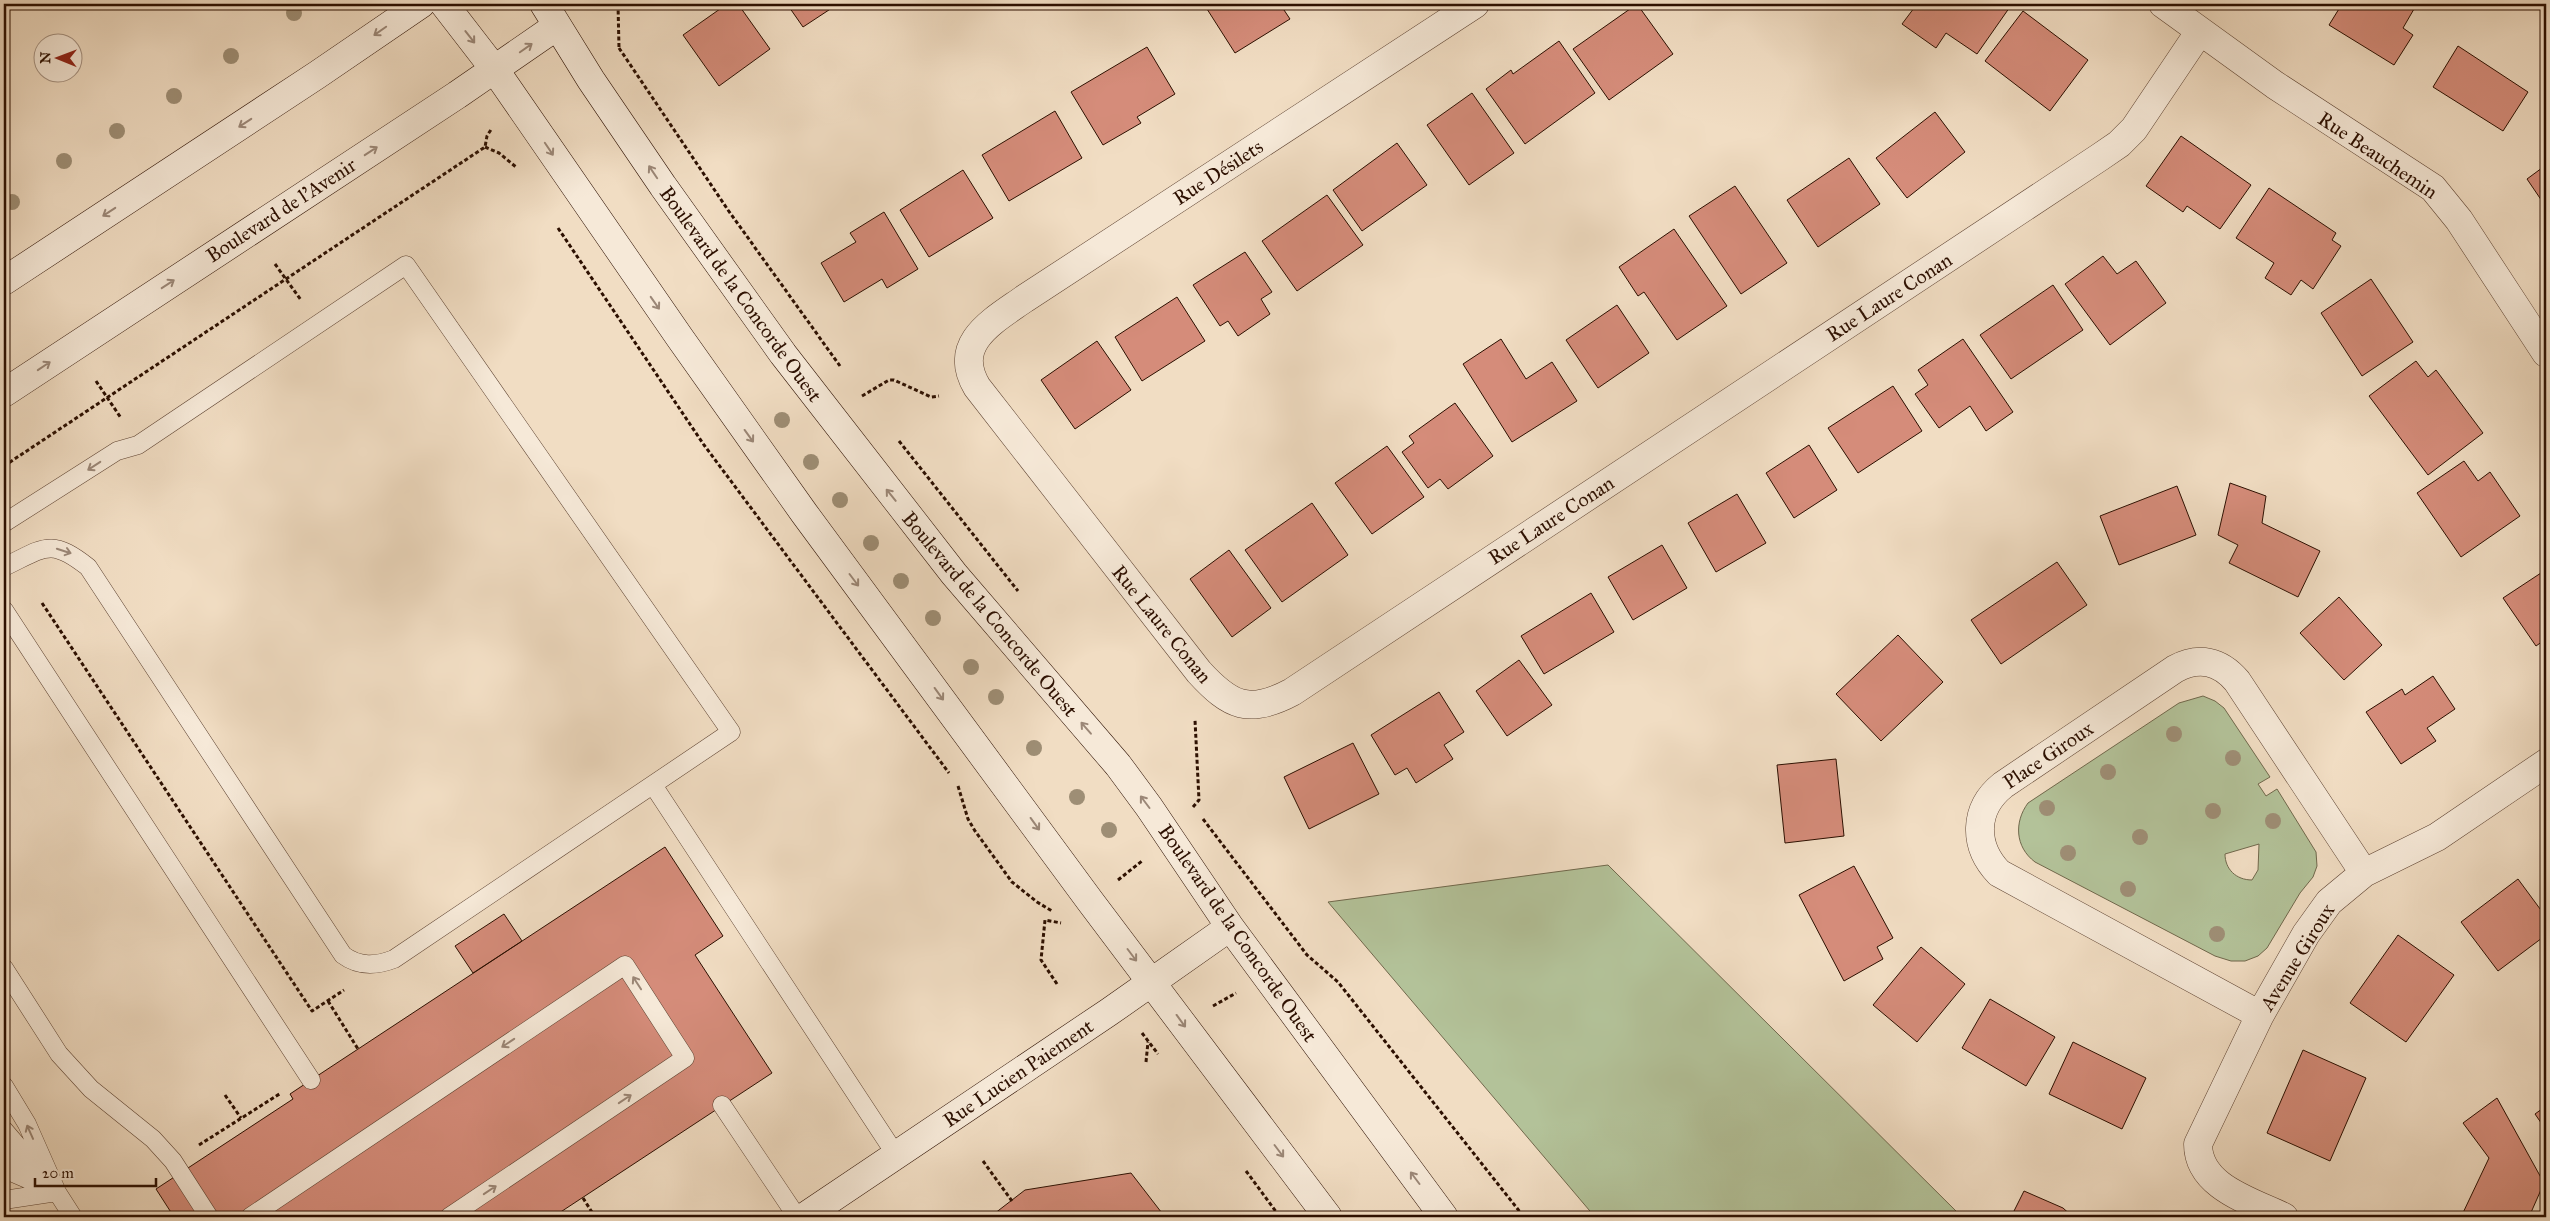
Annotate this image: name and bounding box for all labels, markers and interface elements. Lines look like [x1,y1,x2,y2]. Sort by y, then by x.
one-way arrow [374,26,388,36]
one-way arrow [464,30,475,43]
north arrow [32,32,82,82]
one-way arrow [519,43,533,53]
text: N [37,52,54,64]
street label: Rue Beauchemin [2314,106,2442,204]
one-way arrow [238,118,252,128]
street label: Rue Désilets [1169,134,1267,210]
one-way arrow [544,142,554,156]
one-way arrow [363,146,377,156]
street label: Boulevard de l'Avenir [202,152,361,267]
one-way arrow [648,165,658,179]
street label: Boulevard de la Concorde Ouest [655,182,827,406]
one-way arrow [102,207,116,217]
street label: Rue Laure Conan [1822,247,1956,347]
one-way arrow [161,279,175,290]
one-way arrow [650,295,660,309]
one-way arrow [37,361,51,371]
one-way arrow [743,428,754,442]
one-way arrow [87,461,101,471]
street label: Rue Laure Conan [1484,470,1618,570]
one-way arrow [885,489,896,502]
street label: Boulevard de la Concorde Ouest [897,507,1083,721]
one-way arrow [55,547,71,557]
street label: Rue Laure Conan [1107,560,1217,688]
one-way arrow [849,573,859,587]
one-way arrow [933,686,944,700]
street label: Place Giroux [1998,716,2098,794]
one-way arrow [1080,722,1092,735]
one-way arrow [1140,795,1151,808]
one-way arrow [1030,817,1040,831]
street label: Boulevard de la Concorde Ouest [1154,820,1322,1046]
street label: Avenue Giroux [2254,899,2339,1016]
one-way arrow [1126,948,1137,961]
one-way arrow [632,977,642,991]
street label: Rue Lucien Paiement [938,1014,1098,1132]
one-way arrow [1176,1014,1186,1028]
one-way arrow [502,1038,516,1048]
one-way arrow [617,1094,631,1104]
one-way arrow [25,1125,34,1140]
one-way arrow [1273,1144,1284,1157]
scale bar [35,1156,156,1188]
text: 20 m [42,1164,74,1182]
one-way arrow [1410,1171,1420,1185]
one-way arrow [483,1185,497,1195]

